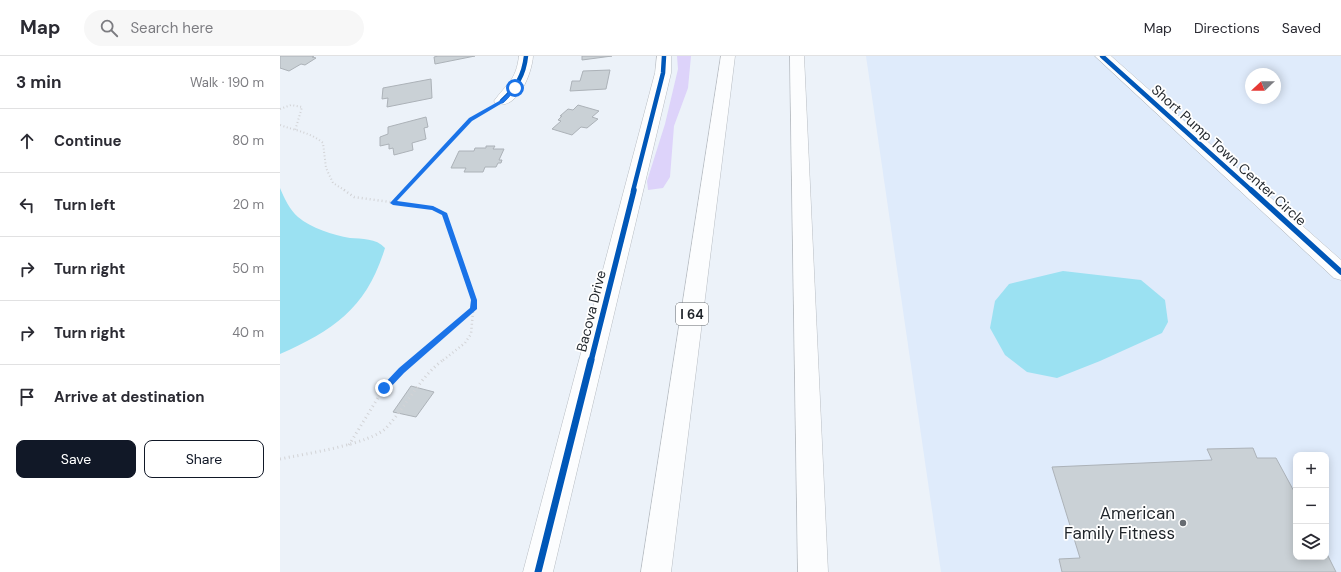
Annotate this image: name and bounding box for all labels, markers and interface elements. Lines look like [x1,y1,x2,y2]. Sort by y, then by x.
search box [84,10,364,46]
text: Map [20,15,60,40]
icon: search [98,17,120,39]
text: Search here [130,18,213,38]
text: Map [1144,19,1172,37]
text: Directions [1194,19,1260,37]
text: Saved [1282,19,1321,37]
north arrow [1245,68,1281,104]
text: 3 min [16,71,61,93]
text: Walk · 190 m [190,74,264,91]
route start [506,79,524,97]
street label: Short Pump Town Center Circle [1148,81,1310,230]
icon: ahead [16,130,38,152]
text: Continue [54,131,122,151]
text: 80 m [232,132,264,149]
icon: left [16,194,38,216]
text: Turn left [54,195,115,215]
text: 20 m [233,196,264,213]
icon: right [16,258,38,280]
text: Turn right [54,259,125,279]
text: 50 m [232,260,264,277]
street label: Bacova Drive [572,268,610,354]
road number: I 64 [676,303,708,325]
icon: right [16,322,38,344]
text: Turn right [54,323,125,343]
text: 40 m [232,324,264,341]
route end [375,379,393,397]
icon: arrive [16,386,38,408]
text: Arrive at destination [54,387,205,407]
button: Save [16,440,136,478]
button: Share [144,440,264,478]
map controls [1293,452,1329,560]
button: + [1293,452,1329,488]
button: − [1293,488,1329,524]
place label: American Family Fitness [1064,502,1175,544]
marker: American Family Fitness [1178,518,1188,528]
button: layers [1293,524,1329,560]

